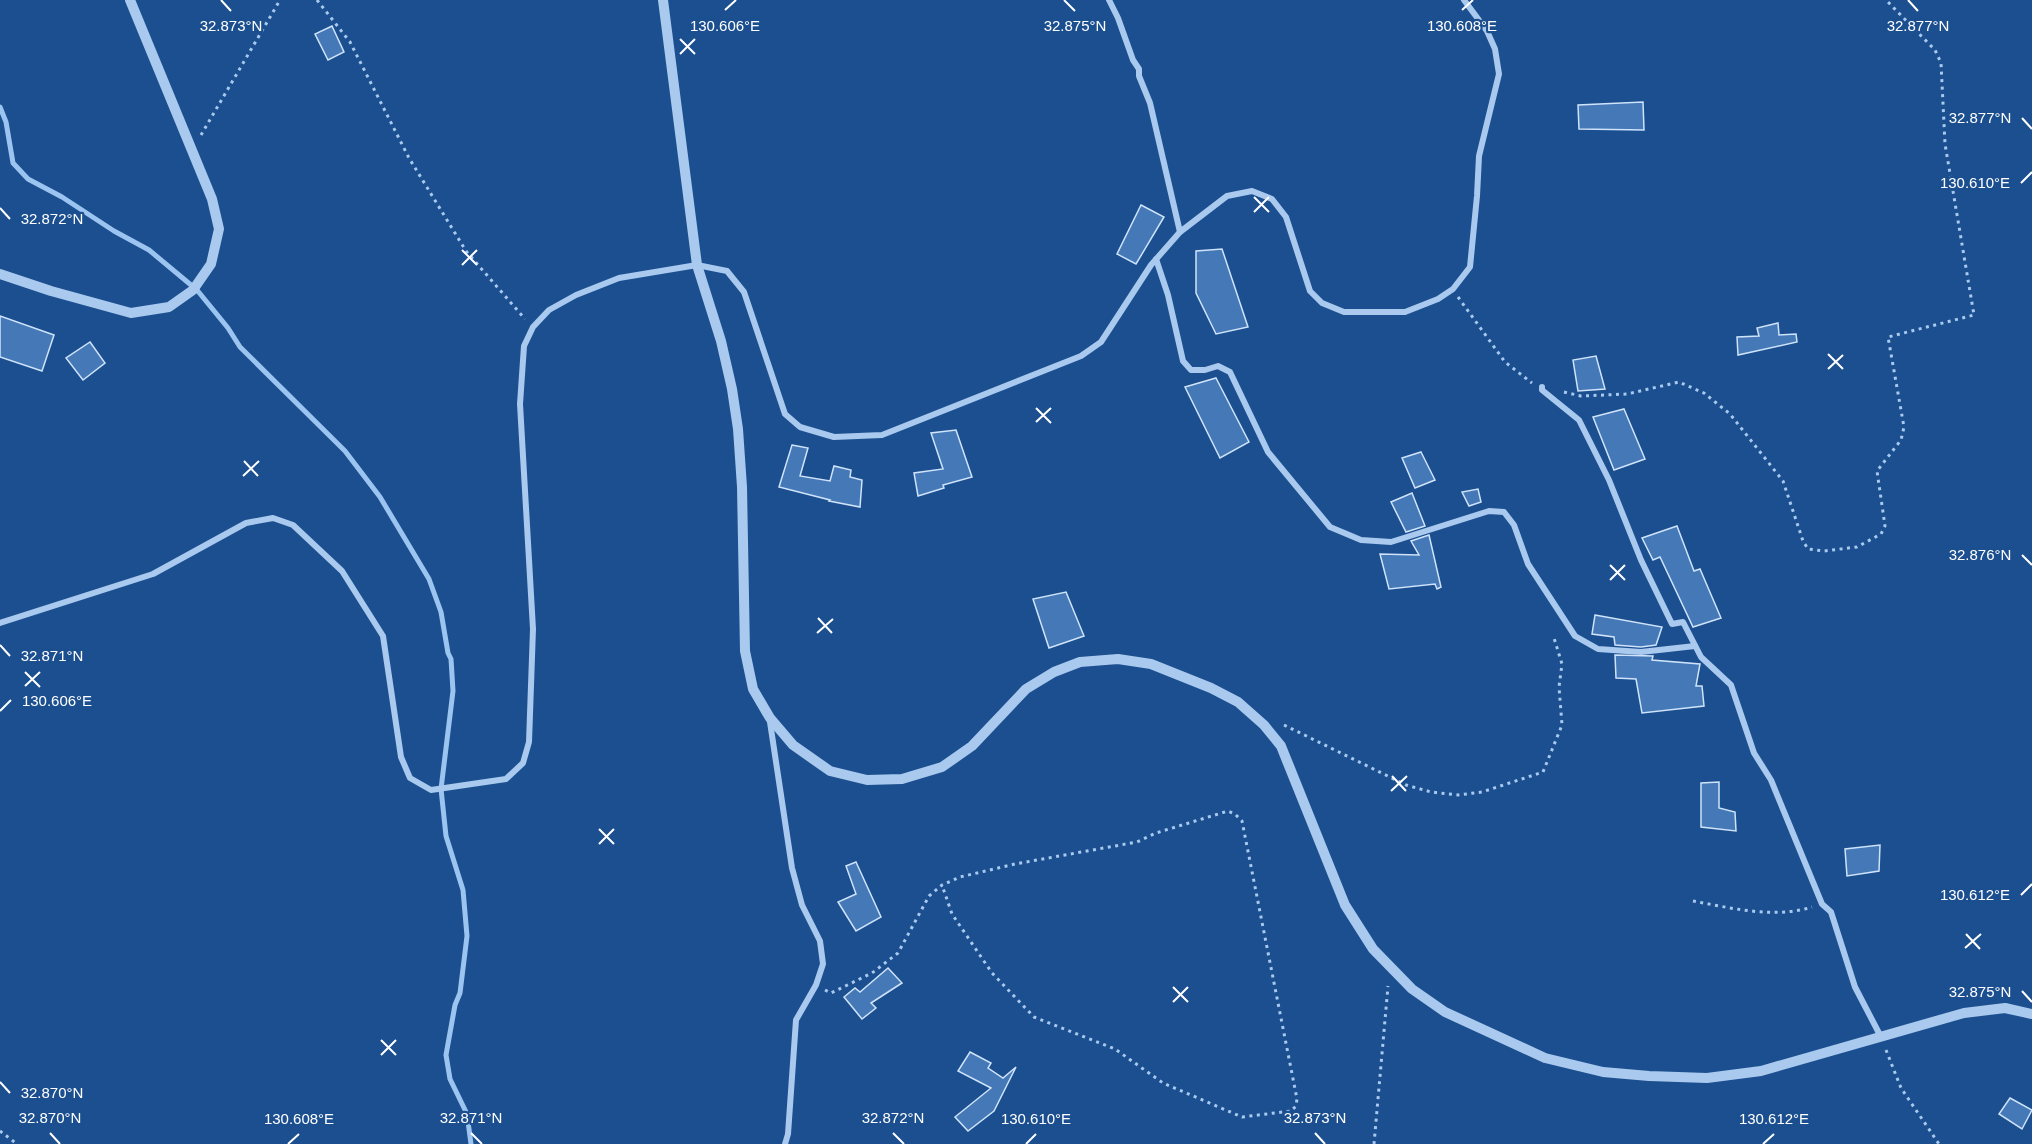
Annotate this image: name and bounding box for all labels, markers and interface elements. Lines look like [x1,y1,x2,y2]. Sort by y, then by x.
text: 32.873°N [200,17,262,34]
text: 130.606°E [690,17,760,34]
text: 32.875°N [1044,17,1106,34]
text: 130.608°E [1427,17,1497,34]
text: 32.877°N [1887,17,1949,34]
text: 32.877°N [1949,109,2011,126]
text: 130.610°E [1940,174,2010,191]
text: 32.872°N [21,210,83,227]
text: 32.876°N [1949,546,2011,563]
text: 32.871°N [21,647,83,664]
text: 130.606°E [22,692,92,709]
text: 130.612°E [1940,886,2010,903]
text: 32.875°N [1949,983,2011,1000]
text: 32.870°N [21,1084,83,1101]
text: 32.870°N [19,1109,81,1126]
text: 32.871°N [440,1109,502,1126]
text: 32.872°N [862,1109,924,1126]
text: 32.873°N [1284,1109,1346,1126]
text: 130.608°E [264,1110,334,1127]
text: 130.610°E [1001,1110,1071,1127]
text: 130.612°E [1739,1110,1809,1127]

